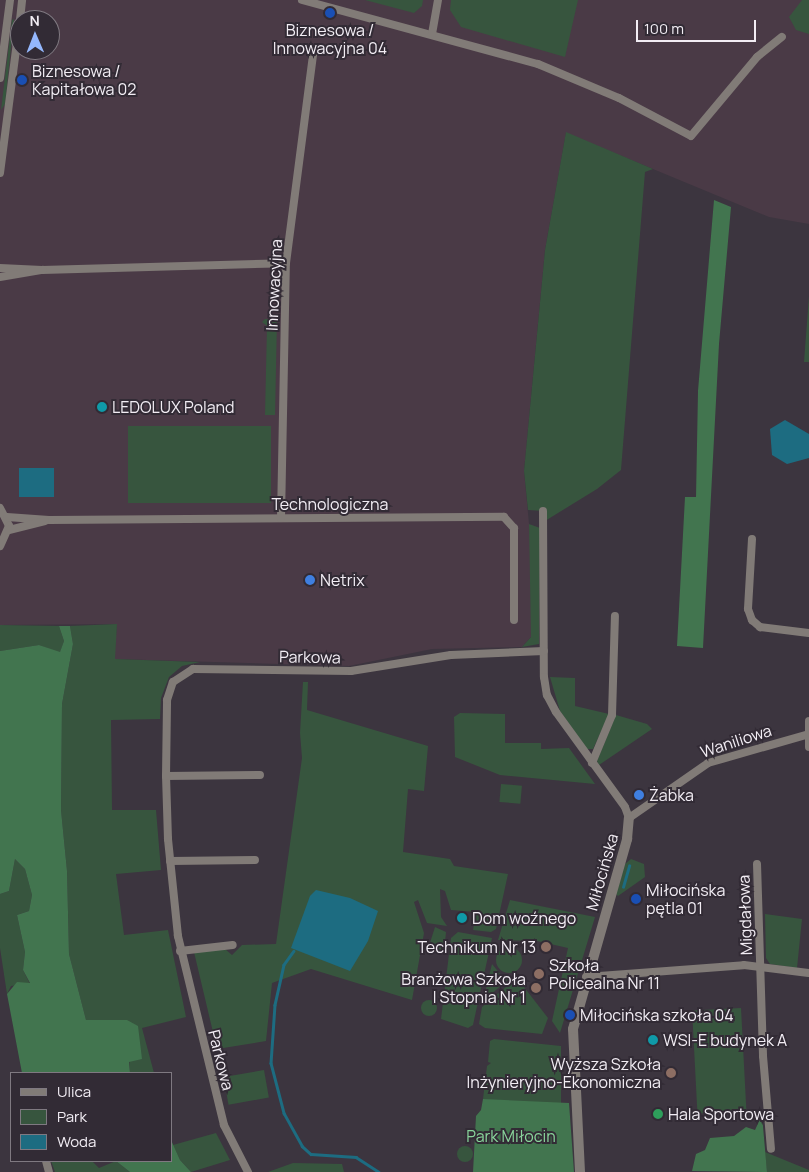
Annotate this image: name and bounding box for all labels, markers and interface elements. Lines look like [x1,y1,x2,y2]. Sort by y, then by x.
marker: Biznesowa / Innowacyjna 04 [324,7,336,19]
north arrow [10,10,60,60]
scale bar [639,10,759,42]
text: N [30,11,40,30]
text: 100 m [644,18,684,39]
place label: Biznesowa / Innowacyjna 04 [273,20,387,58]
place label: Biznesowa / Kapitałowa 02 [32,61,136,99]
marker: Biznesowa / Kapitałowa 02 [16,74,28,86]
street label: Innowacyjna [262,239,286,331]
place label: LEDOLUX Poland [112,397,235,417]
marker: LEDOLUX Poland [96,401,108,413]
street label: Technologiczna [271,494,389,514]
place label: Netrix [320,570,365,590]
marker: Netrix [304,574,316,586]
street label: Parkowa [279,647,341,667]
street label: Waniliowa [698,720,774,762]
place label: Żabka [649,785,694,805]
marker: Żabka [633,789,645,801]
street label: Miłocińska [582,831,622,913]
street label: Migdałowa [734,874,756,956]
place label: Miłocińska pętla 01 [646,880,725,918]
marker: Miłocińska pętla 01 [630,893,642,905]
place label: Dom woźnego [472,908,576,928]
marker: Dom woźnego [456,912,468,924]
place label: Technikum Nr 13 [418,937,536,957]
marker: Technikum Nr 13 [540,941,552,953]
place label: Szkoła Policealna Nr 11 [549,955,660,993]
marker: Szkoła Policealna Nr 11 [533,968,545,980]
place label: Branżowa Szkoła I Stopnia Nr 1 [401,969,526,1007]
marker: Branżowa Szkoła I Stopnia Nr 1 [530,982,542,994]
place label: Miłocińska szkoła 04 [580,1005,734,1025]
marker: Miłocińska szkoła 04 [564,1009,576,1021]
street label: Parkowa [204,1028,238,1092]
place label: WSI-E budynek A [663,1030,787,1050]
marker: WSI-E budynek A [647,1034,659,1046]
place label: Wyższa Szkoła Inżynieryjno-Ekonomiczna [466,1054,661,1092]
marker: Wyższa Szkoła Inżynieryjno-Ekonomiczna [665,1067,677,1079]
legend [10,1072,172,1162]
text: Ulica [57,1081,91,1102]
place label: Hala Sportowa [668,1104,774,1124]
text: Park [57,1106,87,1127]
marker: Hala Sportowa [652,1108,664,1120]
park label: Park Miłocin [466,1126,556,1146]
text: Woda [57,1131,96,1152]

